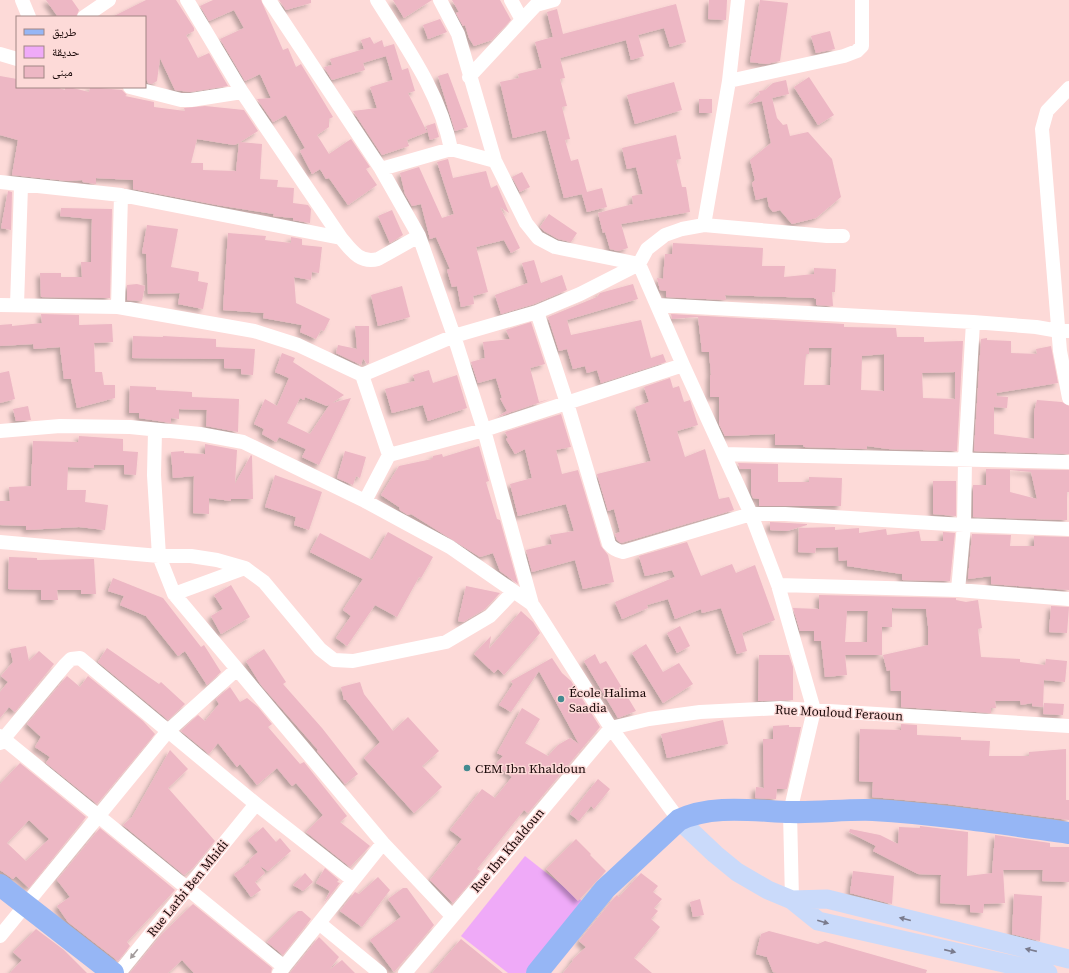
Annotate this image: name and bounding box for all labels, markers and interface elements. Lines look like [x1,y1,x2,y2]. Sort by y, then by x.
legend [16,16,146,88]
text: طريق [52,24,77,40]
text: حديقة [52,44,80,60]
text: مبنى [52,64,73,80]
place label: École Halima Saadia [569,684,647,716]
marker: École Halima Saadia [556,694,566,704]
street label: Rue Mouloud Feraoun [774,701,904,724]
place label: CEM Ibn Khaldoun [475,760,586,777]
marker: CEM Ibn Khaldoun [462,763,472,773]
street label: Rue Ibn Khaldoun [467,804,548,896]
street label: Rue Larbi Ben Mhidi [143,836,232,940]
one-way arrow [898,916,910,922]
one-way arrow [818,919,830,925]
one-way arrow [1025,946,1037,952]
one-way arrow [130,948,138,959]
one-way arrow [944,949,956,955]

